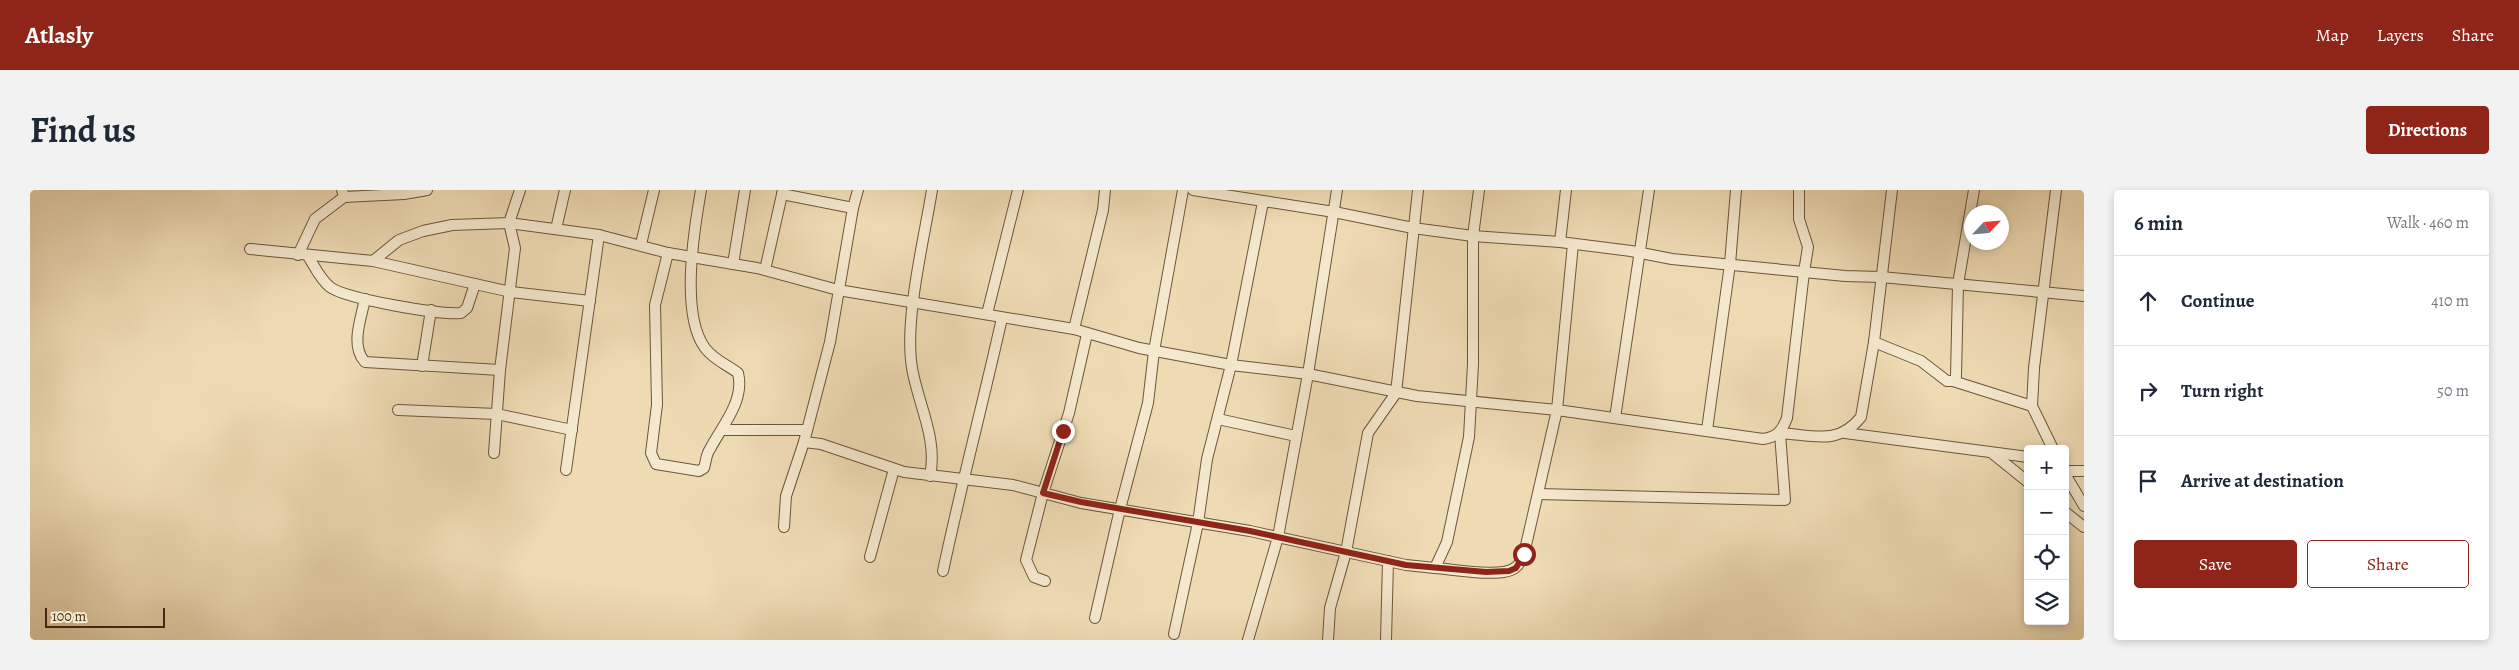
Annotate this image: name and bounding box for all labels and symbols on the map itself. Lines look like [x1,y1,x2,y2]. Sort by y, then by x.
north arrow [1964,205,2009,250]
route end [1052,420,1075,443]
route start [1513,543,1536,566]
scale bar [45,605,165,628]

